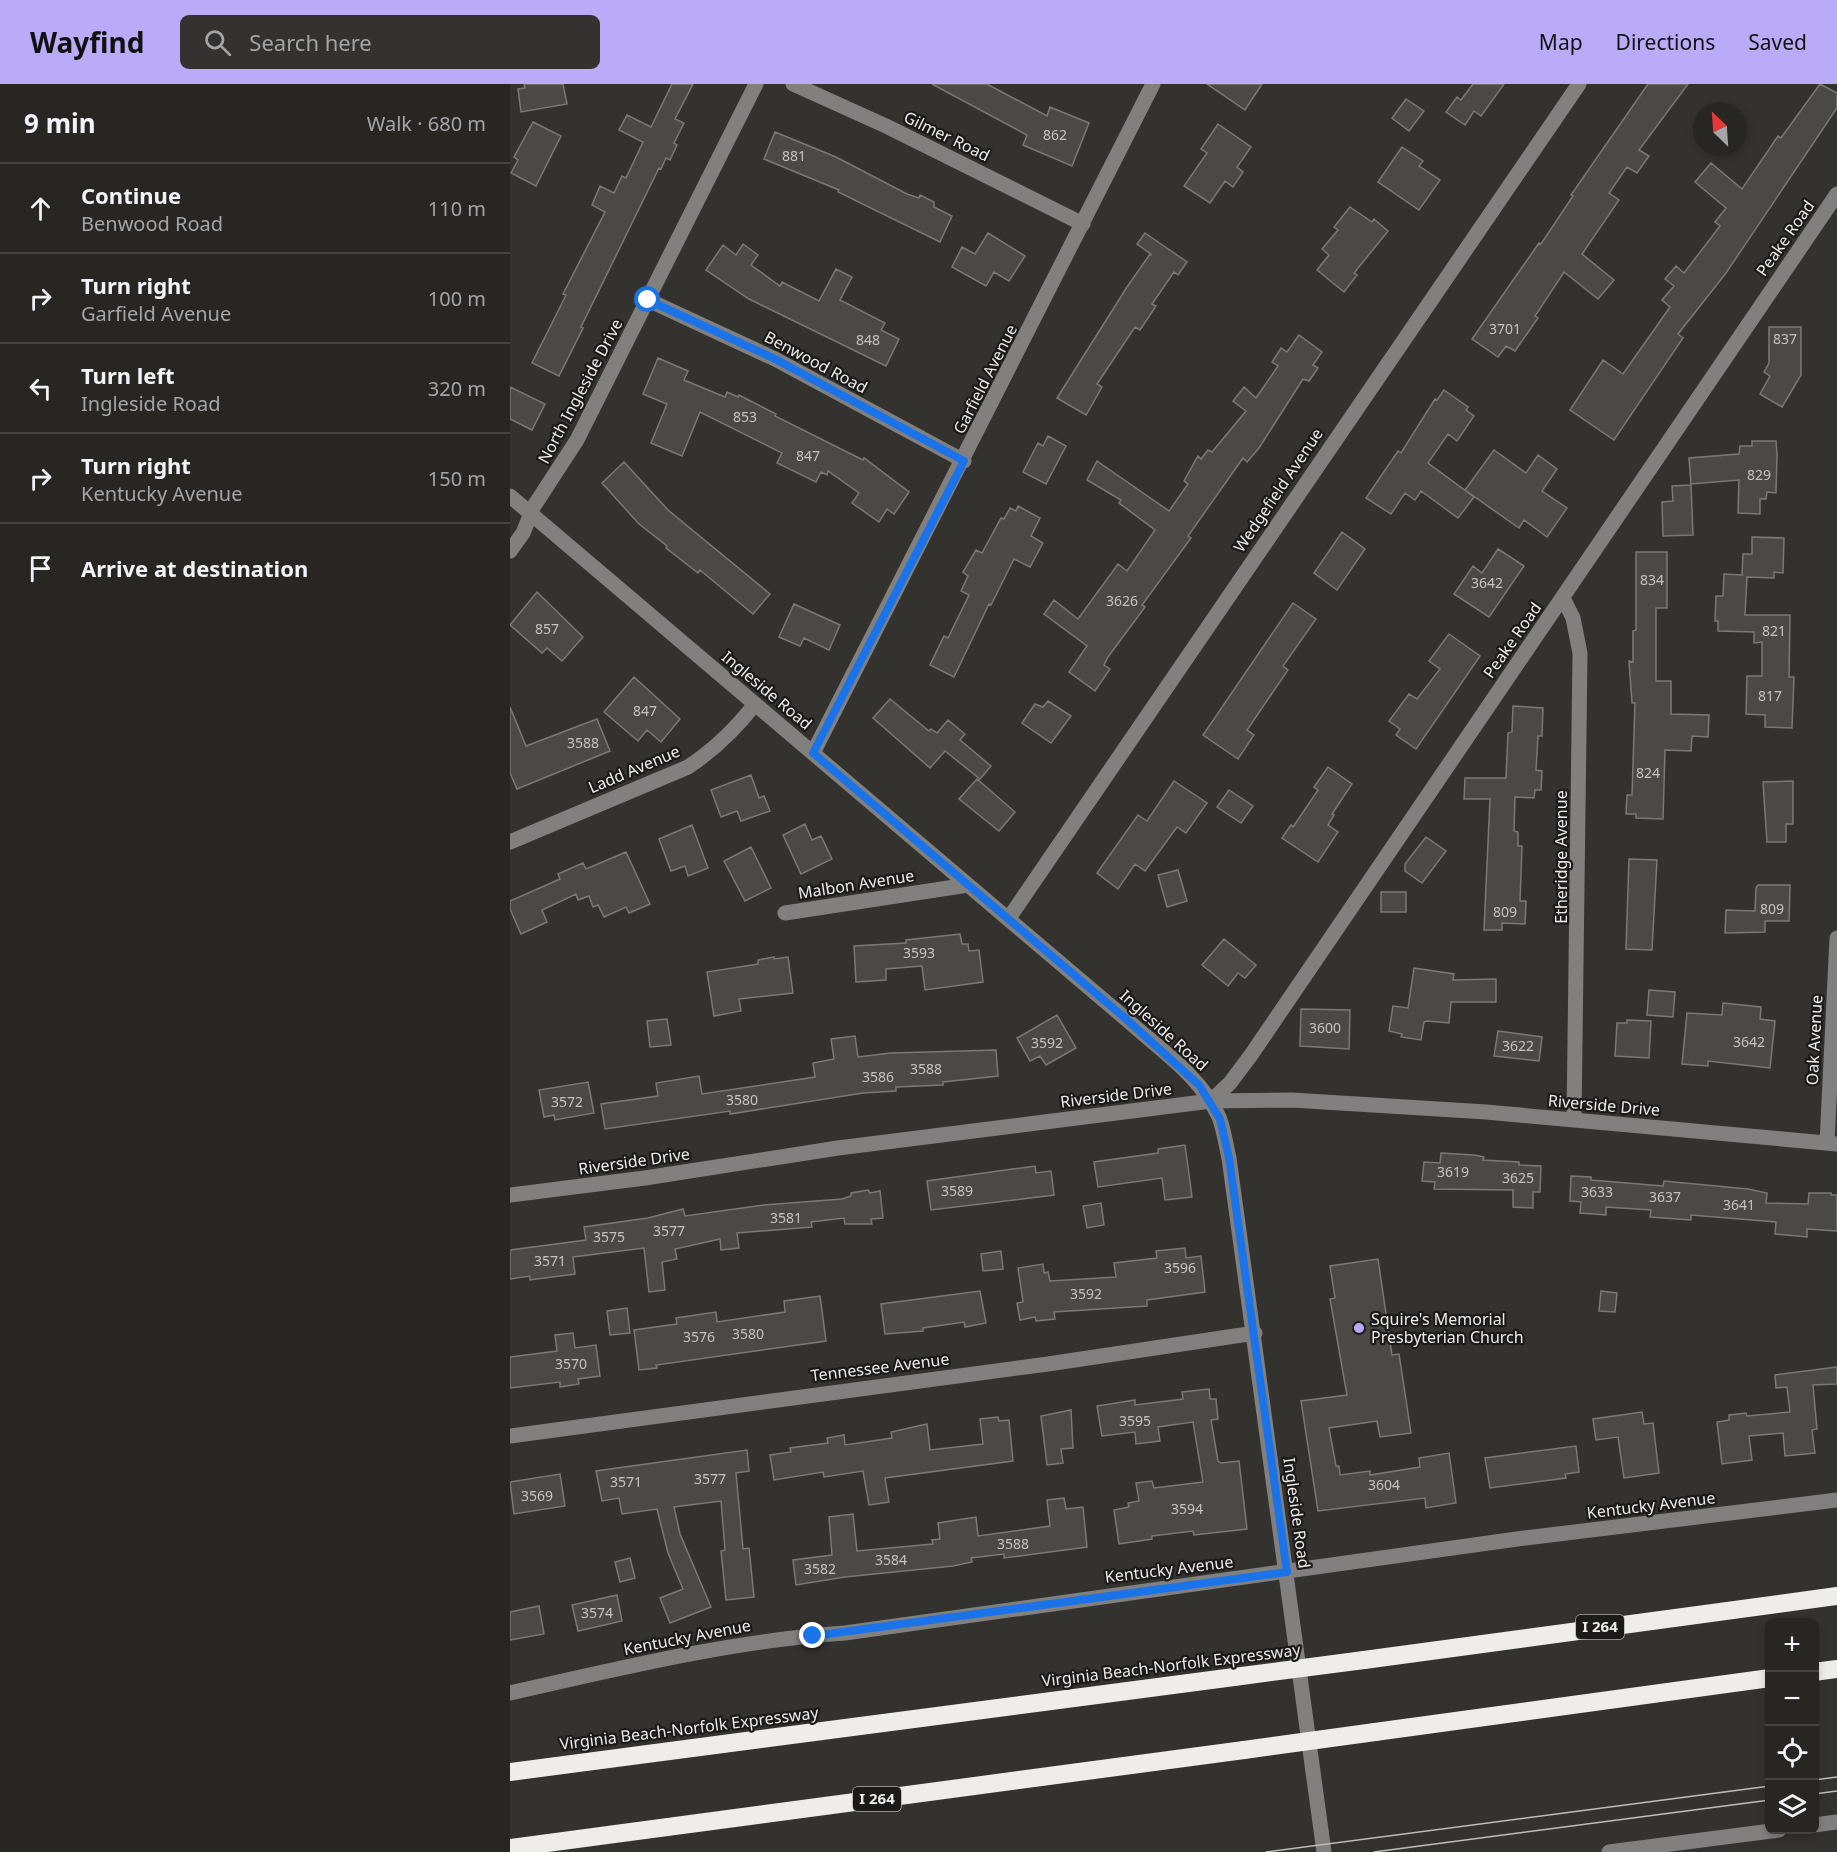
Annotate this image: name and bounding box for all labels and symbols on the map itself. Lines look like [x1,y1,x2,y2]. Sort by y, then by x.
north arrow [1693,102,1747,156]
street label: Gilmer Road [900,106,994,166]
house number: 862 [1043,125,1067,144]
house number: 881 [782,146,806,165]
street label: Peake Road [1751,196,1819,280]
route start [634,286,660,312]
street label: North Ingleside Drive [533,315,627,467]
house number: 3701 [1489,319,1521,338]
street label: Garfield Avenue [948,320,1022,438]
street label: Benwood Road [761,326,871,398]
house number: 837 [1773,329,1797,348]
house number: 848 [856,330,880,349]
house number: 853 [733,407,757,426]
street label: Wedgefield Avenue [1228,424,1328,556]
house number: 847 [796,446,820,465]
house number: 829 [1747,465,1771,484]
house number: 834 [1640,570,1664,589]
house number: 3642 [1471,573,1503,592]
house number: 3626 [1106,591,1138,610]
street label: Peake Road [1478,598,1546,682]
house number: 857 [535,619,559,638]
house number: 821 [1762,621,1786,640]
street label: Ingleside Road [717,646,817,734]
house number: 817 [1758,686,1782,705]
house number: 847 [633,701,657,720]
house number: 3588 [567,733,599,752]
street label: Ladd Avenue [585,740,683,798]
house number: 824 [1636,763,1660,782]
street label: Etheridge Avenue [1550,790,1572,924]
street label: Malbon Avenue [796,864,916,904]
house number: 809 [1760,899,1784,918]
house number: 809 [1493,902,1517,921]
house number: 3593 [903,943,935,962]
street label: Ingleside Road [1115,984,1213,1076]
street label: Oak Avenue [1801,994,1827,1086]
house number: 3600 [1309,1018,1341,1037]
house number: 3642 [1733,1032,1765,1051]
house number: 3592 [1031,1033,1063,1052]
house number: 3622 [1502,1036,1534,1055]
house number: 3588 [910,1059,942,1078]
house number: 3586 [862,1067,894,1086]
street label: Riverside Drive [1059,1077,1173,1113]
street label: Riverside Drive [1547,1089,1661,1121]
house number: 3580 [726,1090,758,1109]
house number: 3572 [551,1092,583,1111]
street label: Riverside Drive [577,1142,691,1180]
house number: 3619 [1437,1162,1469,1181]
house number: 3625 [1502,1168,1534,1187]
house number: 3589 [941,1181,973,1200]
house number: 3633 [1581,1182,1613,1201]
house number: 3637 [1649,1187,1681,1206]
house number: 3641 [1723,1195,1755,1214]
house number: 3581 [770,1208,802,1227]
house number: 3577 [653,1221,685,1240]
house number: 3575 [593,1227,625,1246]
house number: 3571 [534,1251,566,1270]
house number: 3596 [1164,1258,1196,1277]
house number: 3592 [1070,1284,1102,1303]
place label: Squire's Memorial Presbyterian Church [1371,1308,1524,1348]
marker: Squire's Memorial Presbyterian Church [1352,1321,1366,1335]
house number: 3580 [732,1324,764,1343]
house number: 3576 [683,1327,715,1346]
street label: Tennessee Avenue [810,1348,950,1386]
house number: 3570 [555,1354,587,1373]
house number: 3595 [1119,1411,1151,1430]
street label: Ingleside Road [1278,1456,1316,1570]
house number: 3577 [694,1469,726,1488]
house number: 3571 [610,1472,642,1491]
house number: 3604 [1368,1475,1400,1494]
house number: 3569 [521,1486,553,1505]
street label: Kentucky Avenue [1586,1486,1716,1524]
house number: 3594 [1171,1499,1203,1518]
house number: 3588 [997,1534,1029,1553]
house number: 3584 [875,1550,907,1569]
street label: Kentucky Avenue [1104,1550,1234,1588]
house number: 3582 [804,1559,836,1578]
house number: 3574 [581,1603,613,1622]
street label: Kentucky Avenue [621,1614,753,1660]
road number: I 264 [1576,1615,1624,1639]
route end [799,1622,825,1648]
street label: Virginia Beach-Norfolk Expressway [1040,1638,1302,1692]
street label: Virginia Beach-Norfolk Expressway [558,1701,820,1755]
road number: I 264 [853,1787,901,1811]

